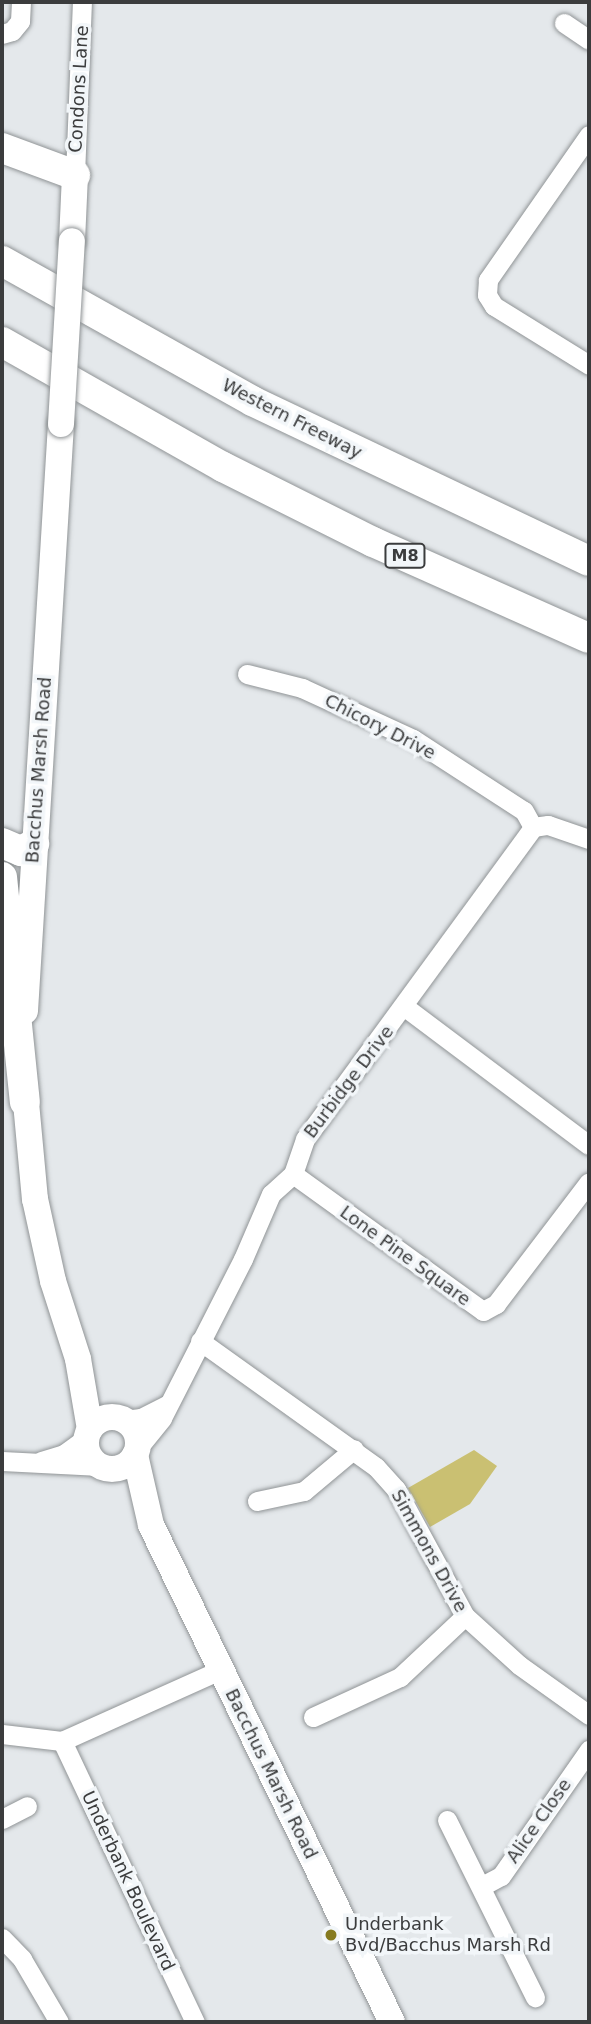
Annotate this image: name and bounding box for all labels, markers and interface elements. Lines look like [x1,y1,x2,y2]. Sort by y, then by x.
street label: Condons Lane [65,25,93,153]
street label: Western Freeway [218,374,366,464]
road number: M8 [384,544,426,568]
street label: Bacchus Marsh Road [22,676,56,864]
street label: Chicory Drive [321,690,439,764]
street label: Burbidge Drive [300,1022,398,1142]
street label: Lone Pine Square [336,1201,474,1311]
street label: Simmons Drive [386,1486,472,1616]
street label: Bacchus Marsh Road [220,1685,322,1863]
street label: Alice Close [502,1775,576,1867]
street label: Underbank Boulevard [77,1788,179,1974]
place label: Underbank Bvd/Bacchus Marsh Rd [345,1914,551,1956]
marker: Underbank Bvd/Bacchus Marsh Rd [323,1927,339,1943]

